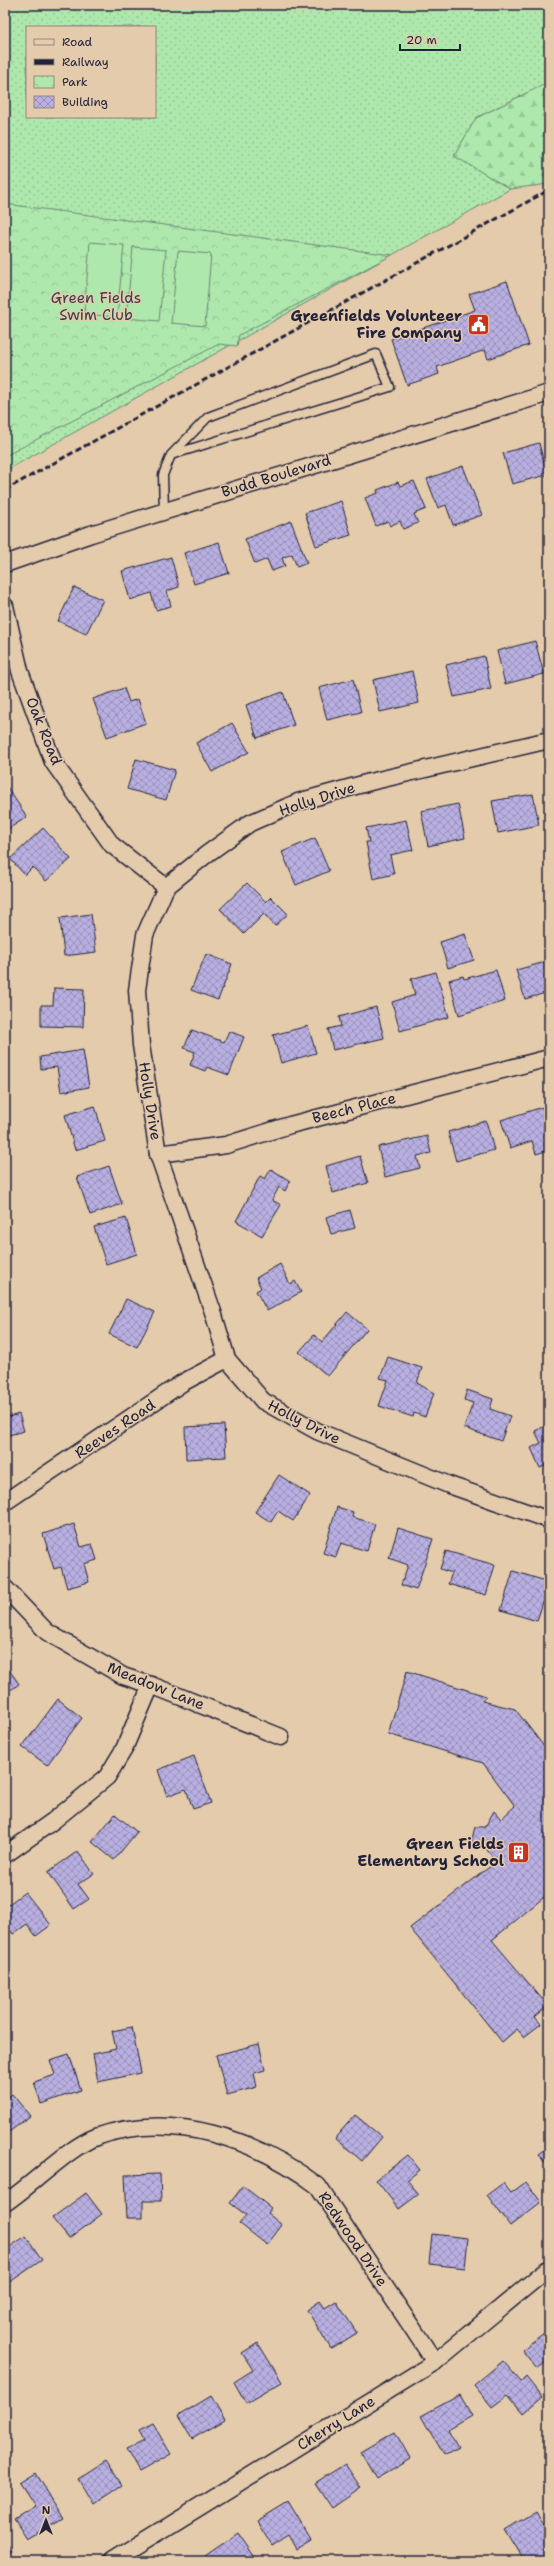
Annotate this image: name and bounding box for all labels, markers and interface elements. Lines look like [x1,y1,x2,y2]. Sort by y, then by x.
legend [26,26,156,118]
scale bar [400,26,460,52]
text: 20 m [406,32,437,48]
text: Road [62,34,93,50]
text: Railway [62,54,109,70]
text: Park [62,74,88,90]
text: Building [62,94,108,110]
park label: Green Fields Swim Club [51,288,141,325]
place label: Greenfields Volunteer Fire Company [291,306,462,343]
public building icon: Greenfields Volunteer Fire Company [465,312,491,338]
street label: Budd Boulevard [219,450,334,502]
street label: Oak Road [21,694,67,768]
street label: Holly Drive [276,777,358,821]
street label: Holly Drive [134,1060,166,1142]
street label: Beech Place [310,1088,398,1128]
street label: Reeves Road [71,1394,159,1463]
street label: Holly Drive [264,1395,344,1449]
street label: Meadow Lane [104,1657,208,1715]
place label: Green Fields Elementary School [357,1834,504,1871]
building icon: Green Fields Elementary School [506,1840,532,1866]
street label: Redwood Drive [314,2188,392,2290]
street label: Cherry Lane [293,2391,379,2455]
north arrow [26,2500,66,2540]
text: N [42,2503,51,2518]

